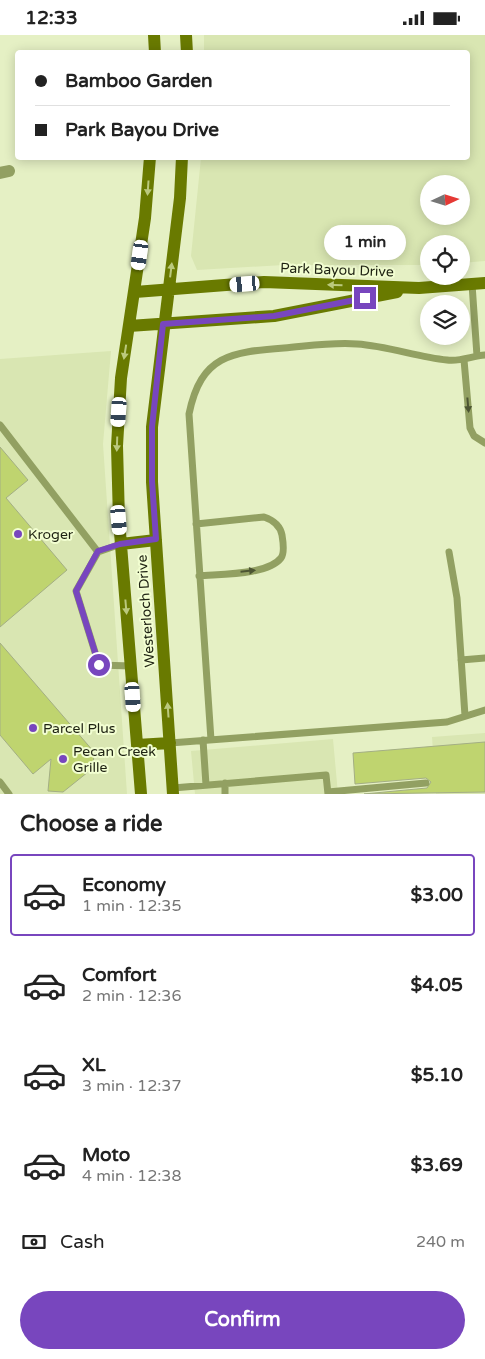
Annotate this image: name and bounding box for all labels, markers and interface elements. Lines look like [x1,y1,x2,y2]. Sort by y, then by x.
text: 12:33 [25,7,78,29]
text: Bamboo Garden [65,70,213,92]
text: Park Bayou Drive [65,119,219,141]
north arrow [420,175,470,225]
map controls [420,175,470,345]
one-way arrow [143,180,151,196]
callout: 1 min [324,225,406,261]
text: 1 min [344,232,386,252]
button: locate [420,235,470,285]
car [130,239,149,271]
street label: Park Bayou Drive [280,260,394,280]
one-way arrow [167,261,175,277]
car [229,275,260,293]
one-way arrow [327,280,343,288]
route end [354,287,376,309]
button: layers [420,295,470,345]
one-way arrow [121,345,129,361]
car [110,397,127,427]
one-way arrow [464,397,472,413]
one-way arrow [113,437,121,453]
car [110,504,127,536]
place label: Kroger [28,526,74,543]
marker: Kroger [12,528,24,540]
street label: Westerloch Drive [134,554,158,668]
one-way arrow [240,567,256,575]
one-way arrow [122,599,130,615]
route start [88,654,110,676]
car [124,682,141,712]
one-way arrow [163,702,171,718]
place label: Parcel Plus [43,720,116,737]
marker: Parcel Plus [27,722,39,734]
place label: Pecan Creek Grille [73,743,156,776]
marker: Pecan Creek Grille [57,753,69,765]
text: Choose a ride [20,811,163,837]
icon: car [22,873,67,918]
text: Economy [82,874,166,896]
text: $3.00 [411,884,463,906]
text: 1 min · 12:35 [82,896,181,916]
icon: car [22,963,67,1008]
text: Comfort [82,964,156,986]
text: $4.05 [411,974,463,996]
text: 2 min · 12:36 [82,986,181,1006]
icon: car [22,1053,67,1098]
text: XL [82,1054,106,1076]
text: $5.10 [411,1064,463,1086]
text: 3 min · 12:37 [82,1076,181,1096]
icon: car [22,1143,67,1188]
text: Moto [82,1144,130,1166]
text: $3.69 [411,1154,463,1176]
text: 4 min · 12:38 [82,1166,181,1186]
icon: cash [20,1228,48,1256]
text: Cash [60,1231,105,1253]
text: 240 m [416,1232,465,1252]
button: Confirm [20,1291,465,1349]

